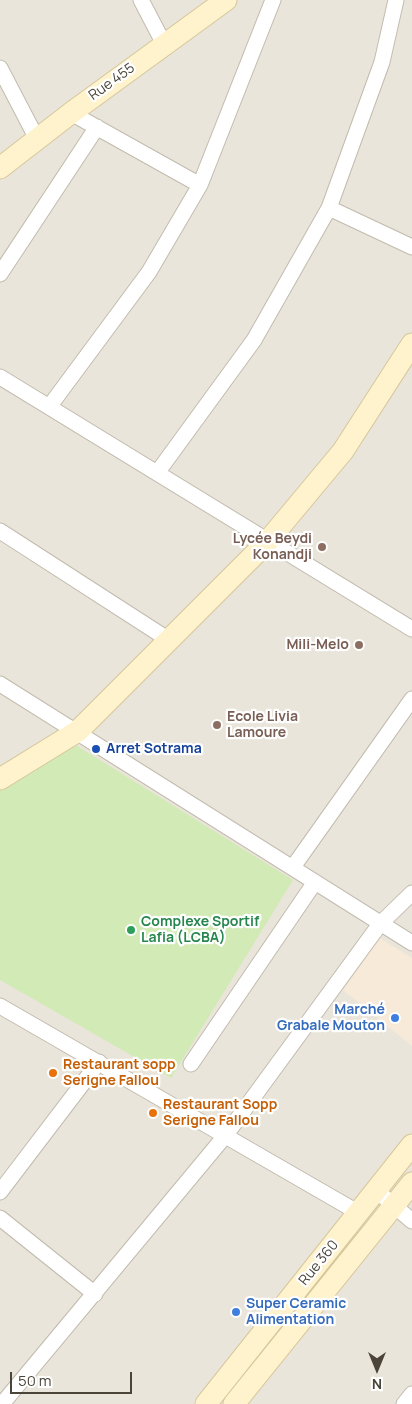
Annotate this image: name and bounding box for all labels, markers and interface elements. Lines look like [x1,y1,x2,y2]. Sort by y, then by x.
street label: Rue 455 [86,60,138,104]
place label: Lycée Beydi Konandji [233,531,312,564]
marker: Lycée Beydi Konandji [316,541,328,553]
place label: Mili-Melo [286,637,349,653]
marker: Mili-Melo [353,639,365,651]
place label: Ecole Livia Lamoure [227,709,298,742]
marker: Ecole Livia Lamoure [211,719,223,731]
place label: Arret Sotrama [106,741,202,757]
marker: Arret Sotrama [90,743,102,755]
place label: Complexe Sportif Lafia (LCBA) [141,914,259,946]
marker: Complexe Sportif Lafia (LCBA) [125,924,137,936]
place label: Marché Grabale Mouton [277,1002,385,1034]
marker: Marché Grabale Mouton [389,1012,401,1024]
place label: Restaurant sopp Serigne Fallou [63,1057,176,1090]
marker: Restaurant sopp Serigne Fallou [47,1067,59,1079]
place label: Restaurant Sopp Serigne Fallou [163,1097,277,1130]
marker: Restaurant Sopp Serigne Fallou [147,1107,159,1119]
street label: Rue 360 [296,1237,342,1289]
place label: Super Ceramic Alimentation [246,1296,346,1328]
marker: Super Ceramic Alimentation [230,1306,242,1318]
north arrow [352,1344,402,1394]
scale bar [12,1362,135,1394]
text: 50 m [18,1370,52,1391]
text: N [372,1375,382,1394]

